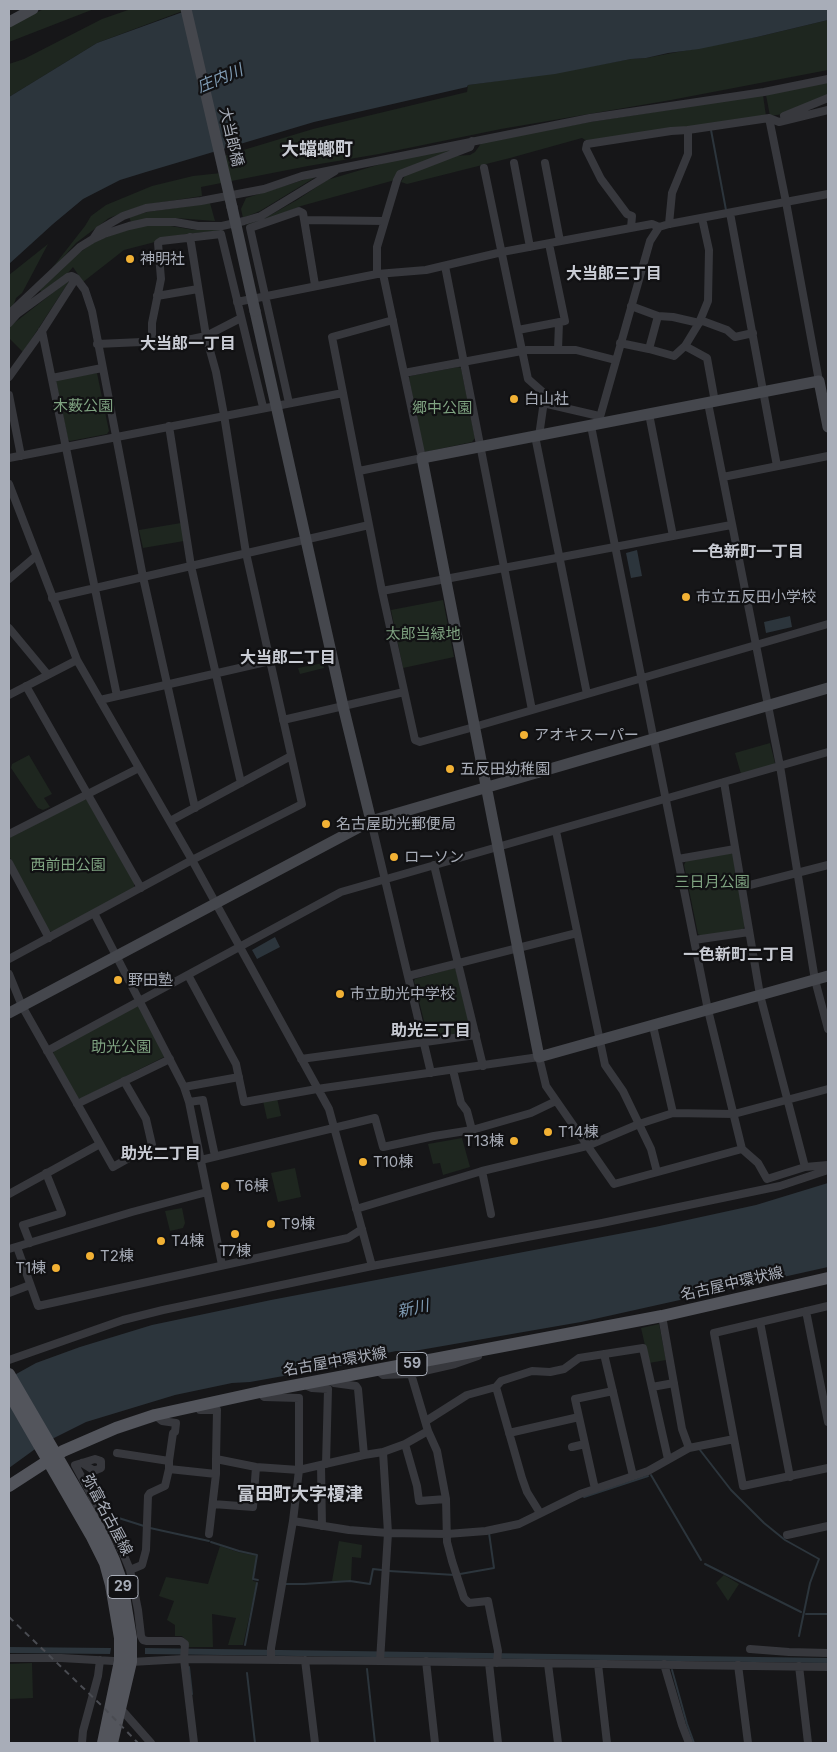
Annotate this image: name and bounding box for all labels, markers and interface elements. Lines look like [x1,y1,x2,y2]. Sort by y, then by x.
water label: 庄内川 [194,61,246,97]
street label: 大当郎橋 [215,106,247,168]
district label: 大蟷螂町 [281,139,353,161]
place label: 神明社 [140,250,185,268]
marker: 神明社 [124,253,136,265]
district label: 大当郎三丁目 [566,264,662,284]
district label: 大当郎一丁目 [140,334,236,354]
place label: 白山社 [524,390,569,408]
marker: 白山社 [508,393,520,405]
park label: 木薮公園 [53,397,113,415]
park label: 郷中公園 [412,399,472,417]
district label: 一色新町一丁目 [692,542,804,562]
place label: 市立五反田小学校 [696,588,816,606]
marker: 市立五反田小学校 [680,591,692,603]
park label: 太郎当緑地 [386,625,460,643]
district label: 大当郎二丁目 [240,648,336,668]
place label: アオキスーパー [534,726,639,744]
marker: アオキスーパー [518,729,530,741]
place label: 五反田幼稚園 [460,760,550,778]
marker: 五反田幼稚園 [444,763,456,775]
place label: 名古屋助光郵便局 [336,815,456,833]
marker: 名古屋助光郵便局 [320,818,332,830]
place label: ローソン [404,848,464,866]
marker: ローソン [388,851,400,863]
park label: 西前田公園 [31,856,105,874]
park label: 三日月公園 [675,873,749,891]
district label: 一色新町二丁目 [683,945,795,965]
place label: 野田塾 [128,971,173,989]
marker: 野田塾 [112,974,124,986]
place label: 市立助光中学校 [350,985,455,1003]
marker: 市立助光中学校 [334,988,346,1000]
district label: 助光三丁目 [391,1021,471,1041]
park label: 助光公園 [91,1038,151,1056]
place label: T14棟 [558,1123,598,1141]
marker: T14棟 [542,1126,554,1138]
place label: T13棟 [464,1132,504,1150]
marker: T13棟 [508,1135,520,1147]
district label: 助光二丁目 [121,1144,201,1164]
place label: T10棟 [373,1153,413,1171]
marker: T10棟 [357,1156,369,1168]
place label: T6棟 [235,1177,268,1195]
marker: T6棟 [219,1180,231,1192]
place label: T9棟 [281,1215,315,1233]
marker: T9棟 [265,1218,277,1230]
marker: T7棟 [229,1228,241,1240]
place label: T4棟 [171,1232,204,1250]
marker: T4棟 [155,1235,167,1247]
place label: T7棟 [219,1242,251,1260]
place label: T2棟 [100,1247,134,1265]
marker: T2棟 [84,1250,96,1262]
place label: T1棟 [15,1259,46,1277]
marker: T1棟 [50,1262,62,1274]
street label: 名古屋中環状線 [679,1263,785,1305]
water label: 新川 [395,1296,431,1322]
street label: 名古屋中環状線 [282,1344,388,1380]
road number: 59 [397,1352,427,1376]
street label: 弥富名古屋線 [78,1471,136,1559]
district label: 富田町大字榎津 [237,1484,363,1506]
road number: 29 [108,1575,138,1598]

